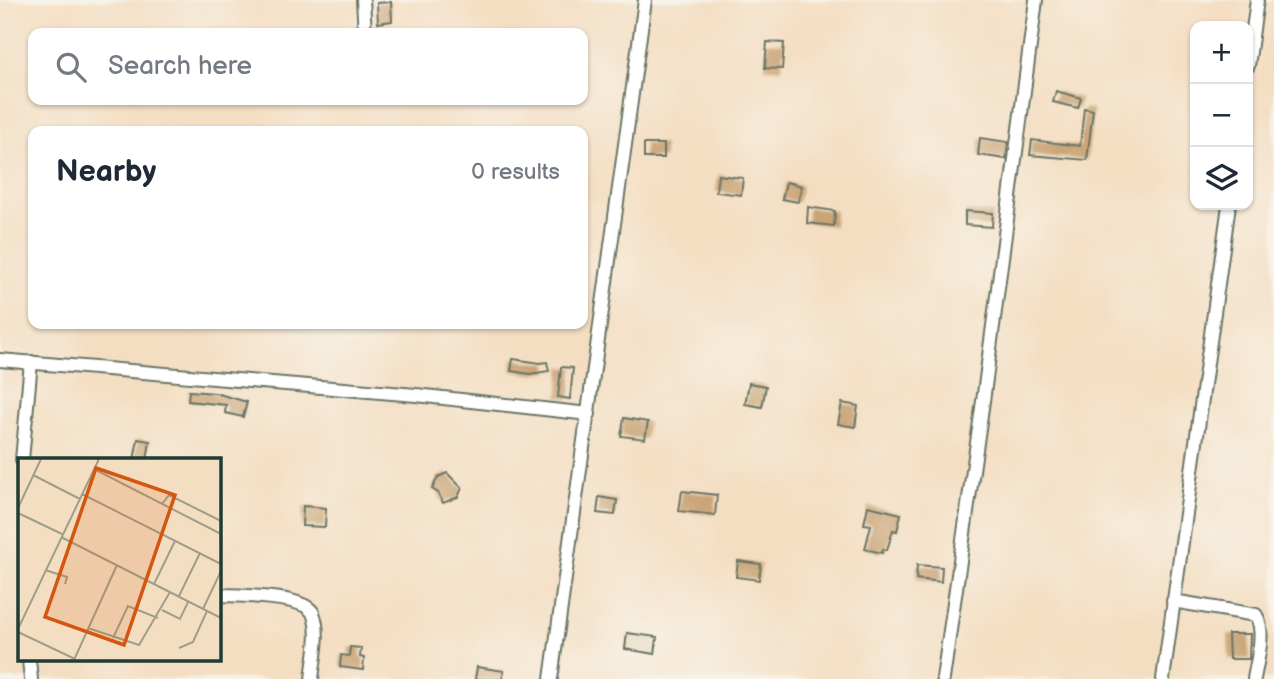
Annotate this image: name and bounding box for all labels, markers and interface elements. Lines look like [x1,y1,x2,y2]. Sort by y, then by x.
map controls [1190,21,1253,210]
button: + [1190,21,1253,84]
search box [28,28,588,105]
icon: search [52,48,90,86]
text: Search here [108,51,252,82]
button: − [1190,84,1253,147]
button: layers [1190,147,1253,210]
text: Nearby [56,154,156,190]
text: 0 results [471,158,560,186]
inset map [18,458,220,662]

